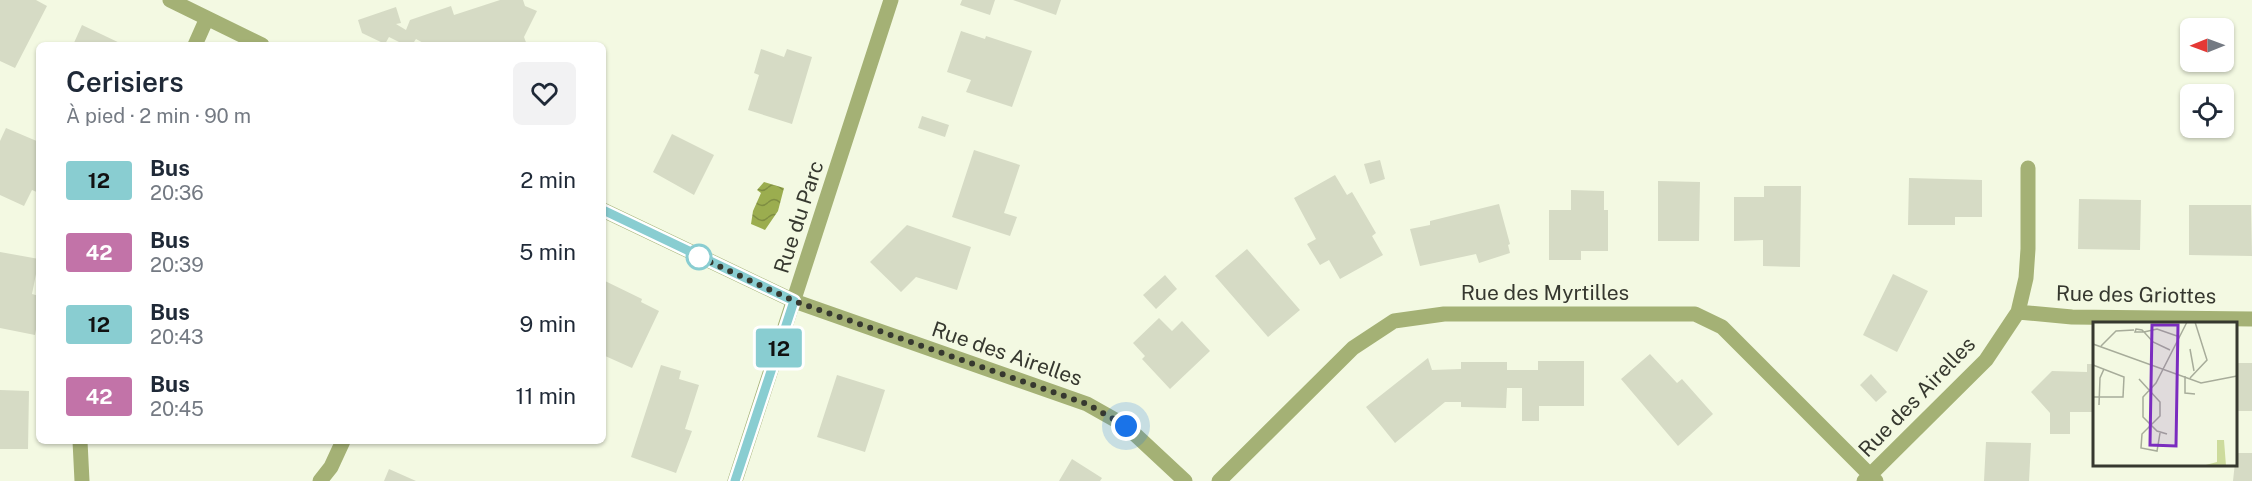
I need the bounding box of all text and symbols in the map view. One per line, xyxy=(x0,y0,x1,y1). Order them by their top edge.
north arrow xyxy=(2180,18,2234,72)
map controls xyxy=(2180,18,2234,138)
button: heart xyxy=(513,62,576,125)
text: Cerisiers xyxy=(66,65,184,98)
button: locate xyxy=(2180,84,2234,138)
text: À pied · 2 min · 90 m xyxy=(66,104,251,128)
text: Bus xyxy=(150,155,190,181)
street label: Rue du Parc xyxy=(769,157,828,276)
text: 2 min xyxy=(520,167,576,193)
text: 12 xyxy=(88,168,110,193)
text: 20:36 xyxy=(150,181,204,205)
text: Bus xyxy=(150,227,190,253)
text: 5 min xyxy=(519,239,576,265)
text: 42 xyxy=(85,240,113,265)
unlabelled marker xyxy=(686,244,712,270)
text: 20:39 xyxy=(150,253,204,277)
street label: Rue des Myrtilles xyxy=(1461,280,1629,305)
street label: Rue des Griottes xyxy=(2056,281,2216,308)
text: Bus xyxy=(150,299,190,325)
text: 9 min xyxy=(520,311,576,337)
text: 12 xyxy=(88,312,110,337)
street label: Rue des Airelles xyxy=(929,316,1086,391)
inset map xyxy=(2093,322,2237,466)
text: 20:43 xyxy=(150,325,204,349)
line badge: 12 xyxy=(752,328,806,368)
street label: Rue des Airelles xyxy=(1853,331,1980,462)
text: 12 xyxy=(768,336,790,361)
text: Bus xyxy=(150,371,190,397)
text: 11 min xyxy=(515,383,576,409)
text: 42 xyxy=(85,384,113,409)
text: 20:45 xyxy=(150,397,204,421)
your location xyxy=(1111,411,1141,441)

